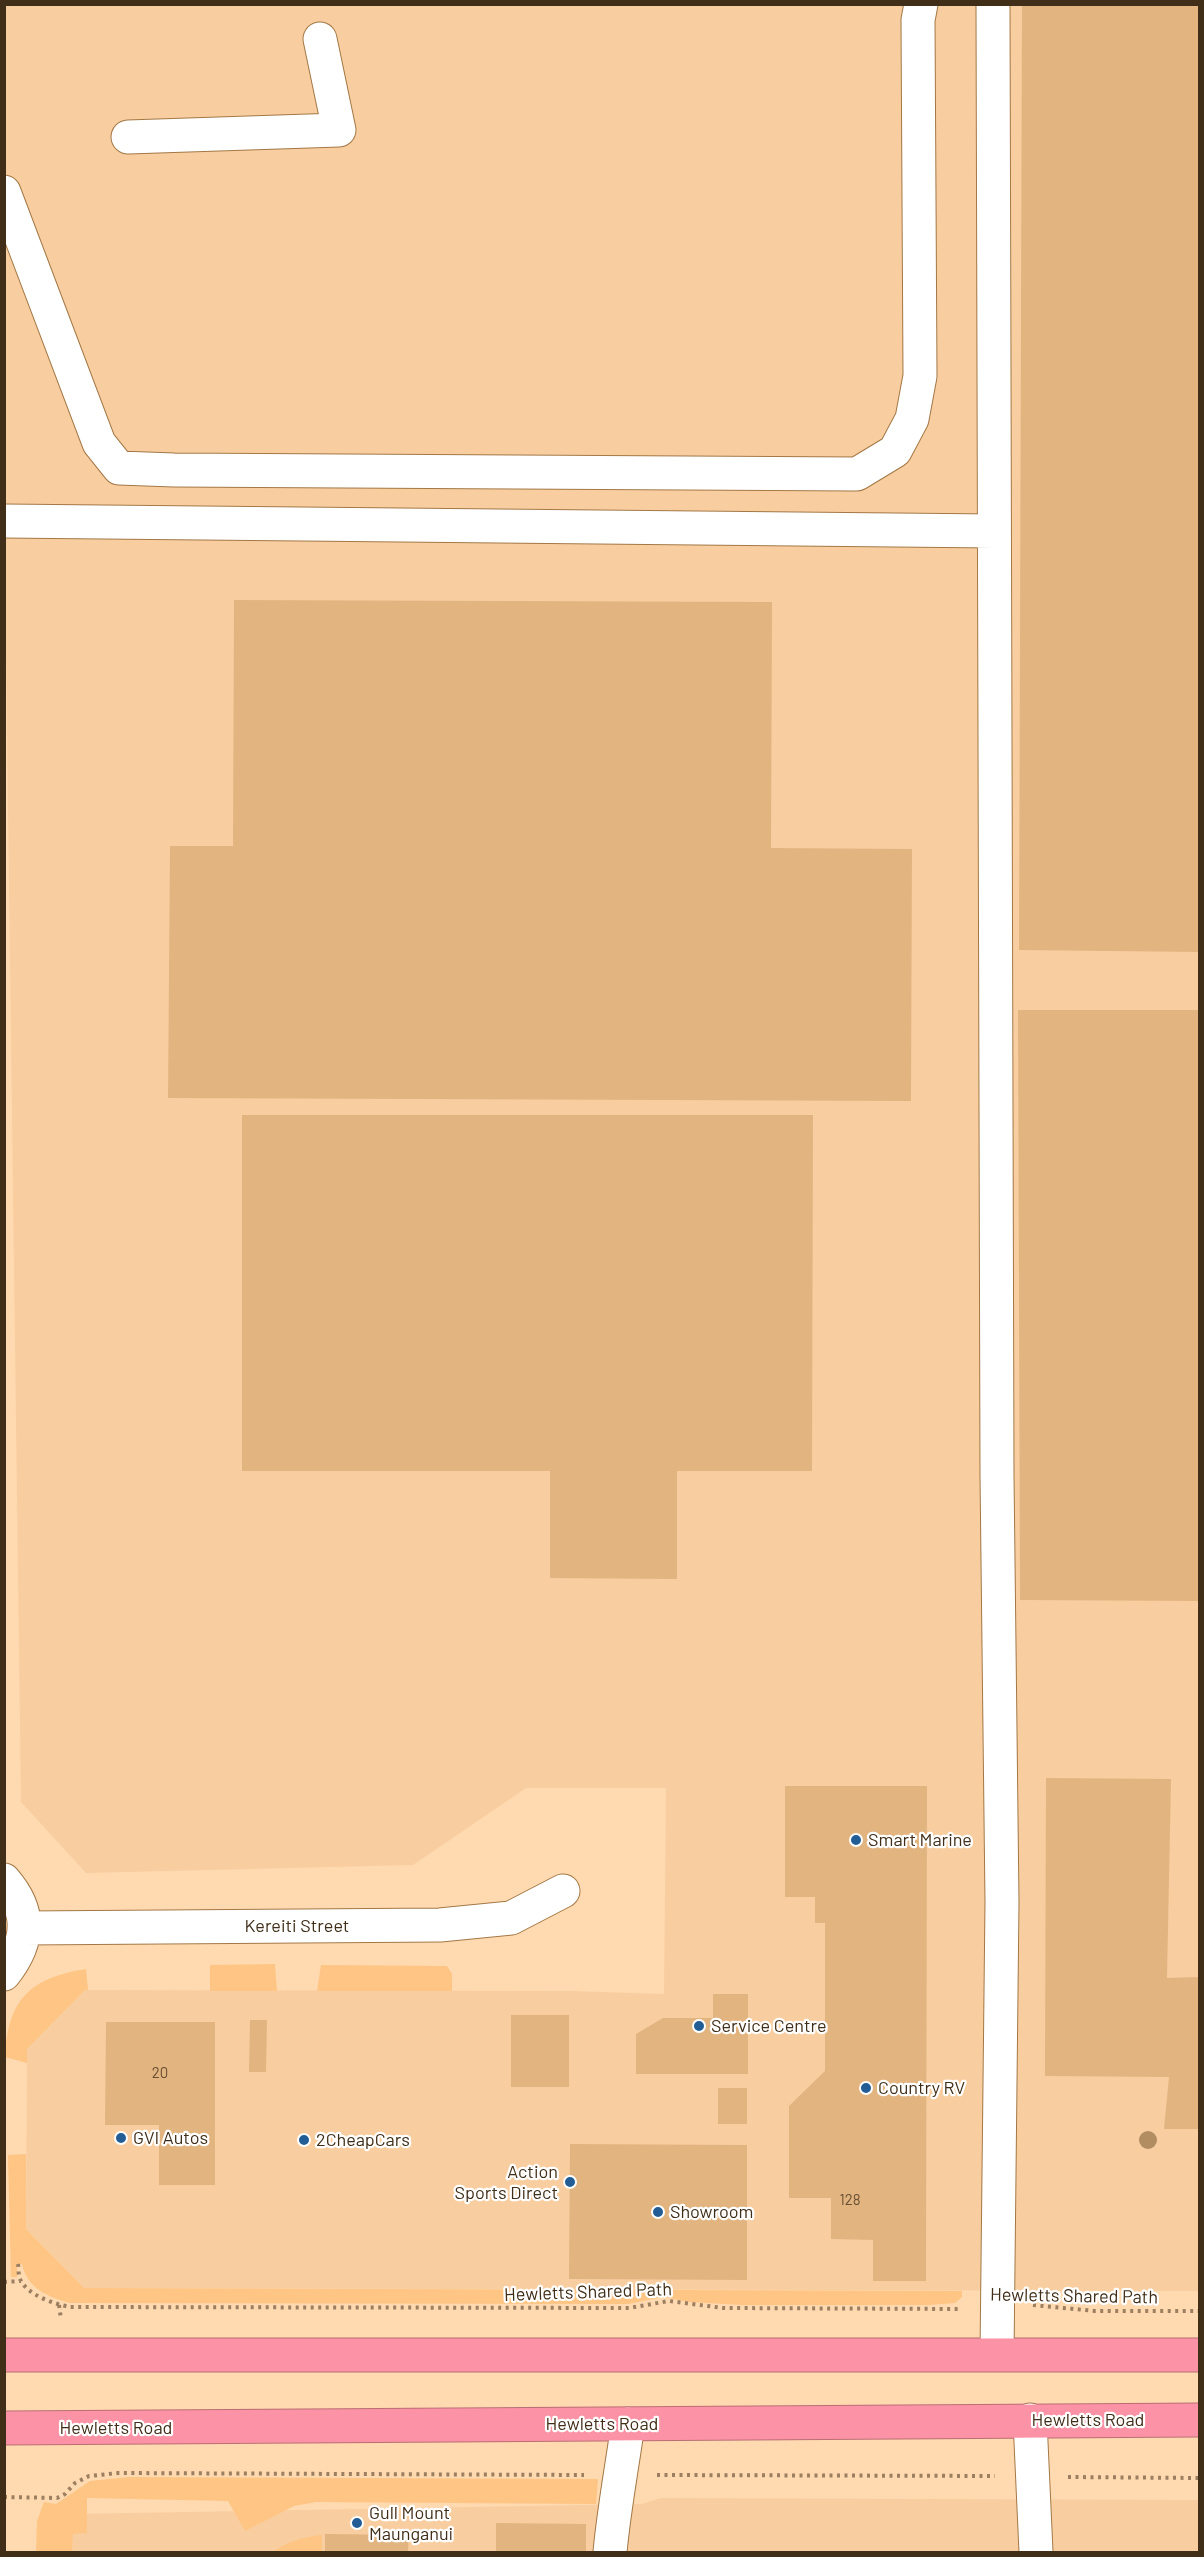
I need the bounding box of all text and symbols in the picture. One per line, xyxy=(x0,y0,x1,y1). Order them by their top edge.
place label: Smart Marine xyxy=(868,1829,972,1851)
marker: Smart Marine xyxy=(849,1833,863,1847)
street label: Kereiti Street xyxy=(245,1915,349,1937)
place label: Service Centre xyxy=(711,2015,827,2037)
marker: Service Centre xyxy=(692,2019,706,2033)
house number: 20 xyxy=(152,2064,168,2082)
place label: Country RV xyxy=(878,2077,965,2099)
marker: Country RV xyxy=(859,2081,873,2095)
place label: GVI Autos xyxy=(133,2127,208,2149)
place label: 2CheapCars xyxy=(316,2129,410,2151)
marker: GVI Autos xyxy=(114,2131,128,2145)
marker: 2CheapCars xyxy=(297,2133,311,2147)
place label: Action Sports Direct xyxy=(455,2161,558,2204)
marker: Action Sports Direct xyxy=(563,2175,577,2189)
house number: 128 xyxy=(839,2191,861,2209)
place label: Showroom xyxy=(670,2201,753,2223)
marker: Showroom xyxy=(651,2205,665,2219)
street label: Hewletts Shared Path xyxy=(504,2278,672,2306)
street label: Hewletts Shared Path xyxy=(990,2284,1158,2308)
street label: Hewletts Road xyxy=(1032,2409,1144,2431)
street label: Hewletts Road xyxy=(546,2413,658,2435)
street label: Hewletts Road xyxy=(60,2417,172,2439)
place label: Gull Mount Maunganui xyxy=(369,2502,453,2544)
marker: Gull Mount Maunganui xyxy=(350,2516,364,2530)

